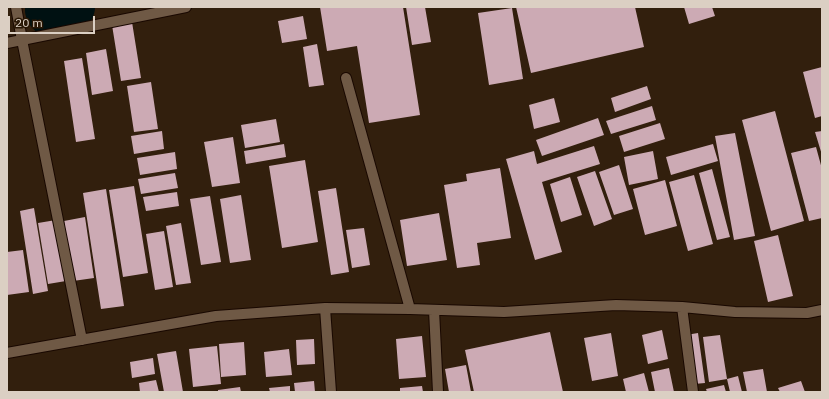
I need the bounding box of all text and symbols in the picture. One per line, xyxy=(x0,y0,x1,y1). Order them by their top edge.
scale bar xyxy=(10,8,97,34)
text: 20 m xyxy=(15,15,43,30)

